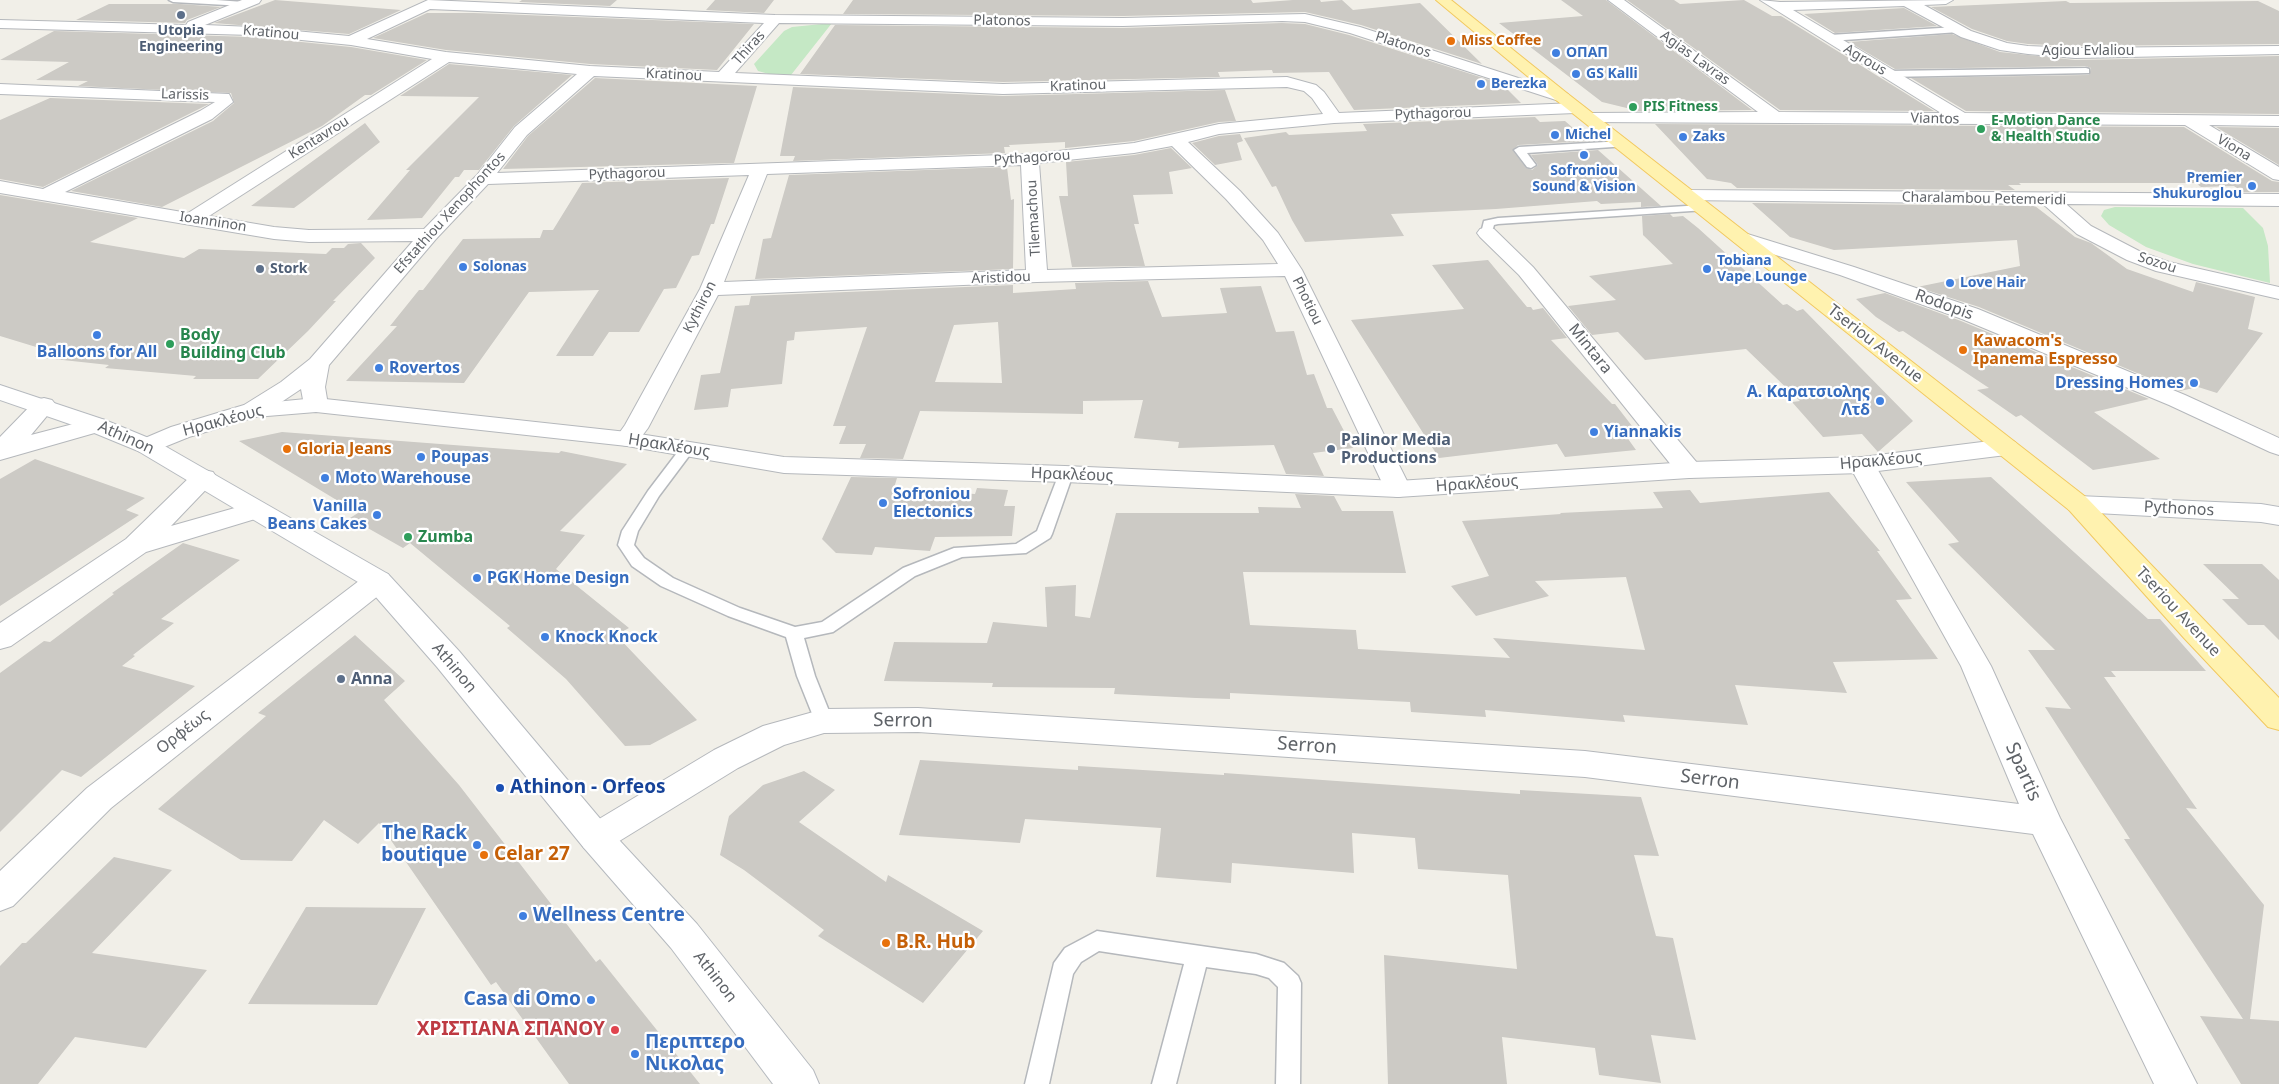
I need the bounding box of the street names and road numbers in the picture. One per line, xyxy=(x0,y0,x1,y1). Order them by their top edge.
street label: Platonos xyxy=(973,12,1031,30)
street label: Kratinou xyxy=(242,22,300,44)
street label: Thiras xyxy=(729,27,769,69)
street label: Agias Lavras xyxy=(1657,27,1733,89)
street label: Platonos xyxy=(1373,28,1433,62)
street label: Agrous xyxy=(1841,41,1889,79)
street label: Agiou Evlaliou xyxy=(2042,43,2134,59)
street label: Kratinou xyxy=(645,65,703,85)
street label: Kratinou xyxy=(1049,77,1107,95)
street label: Larissis xyxy=(161,86,209,104)
street label: Pythagorou xyxy=(1394,104,1472,124)
street label: Viantos xyxy=(1910,110,1960,128)
street label: Kentavrou xyxy=(286,113,352,163)
street label: Viona xyxy=(2214,131,2254,165)
street label: Pythagorou xyxy=(993,147,1071,169)
street label: Efstathiou Xenophontos xyxy=(391,149,509,277)
street label: Pythagorou xyxy=(588,164,666,184)
street label: Tilemachou xyxy=(1024,179,1044,257)
street label: Charalambou Petemeridi xyxy=(1902,189,2066,209)
street label: Ioanninon xyxy=(178,208,248,236)
street label: Sozou xyxy=(2136,249,2178,277)
street label: Aristidou xyxy=(971,269,1031,287)
street label: Photiou xyxy=(1288,274,1326,328)
street label: Kythiron xyxy=(680,278,720,336)
street label: Rodopis xyxy=(1912,286,1976,324)
street label: Tseriou Avenue xyxy=(1824,301,1926,387)
street label: Mintara xyxy=(1564,320,1616,378)
street label: Ηρακλέους xyxy=(181,401,265,441)
street label: Athinon xyxy=(95,417,157,459)
street label: Ηρακλέους xyxy=(627,430,711,462)
street label: Ηρακλέους xyxy=(1839,448,1923,474)
street label: Ηρακλέους xyxy=(1030,464,1114,486)
street label: Ηρακλέους xyxy=(1435,472,1519,496)
street label: Pythonos xyxy=(2143,498,2215,520)
street label: Tseriou Avenue xyxy=(2132,563,2224,661)
street label: Athinon xyxy=(428,639,480,697)
street label: Ορφέως xyxy=(153,705,213,759)
street label: Serron xyxy=(873,709,933,733)
street label: Serron xyxy=(1276,733,1338,759)
street label: Spartis xyxy=(2000,739,2046,805)
street label: Serron xyxy=(1679,765,1741,795)
street label: Athinon xyxy=(689,948,741,1006)

